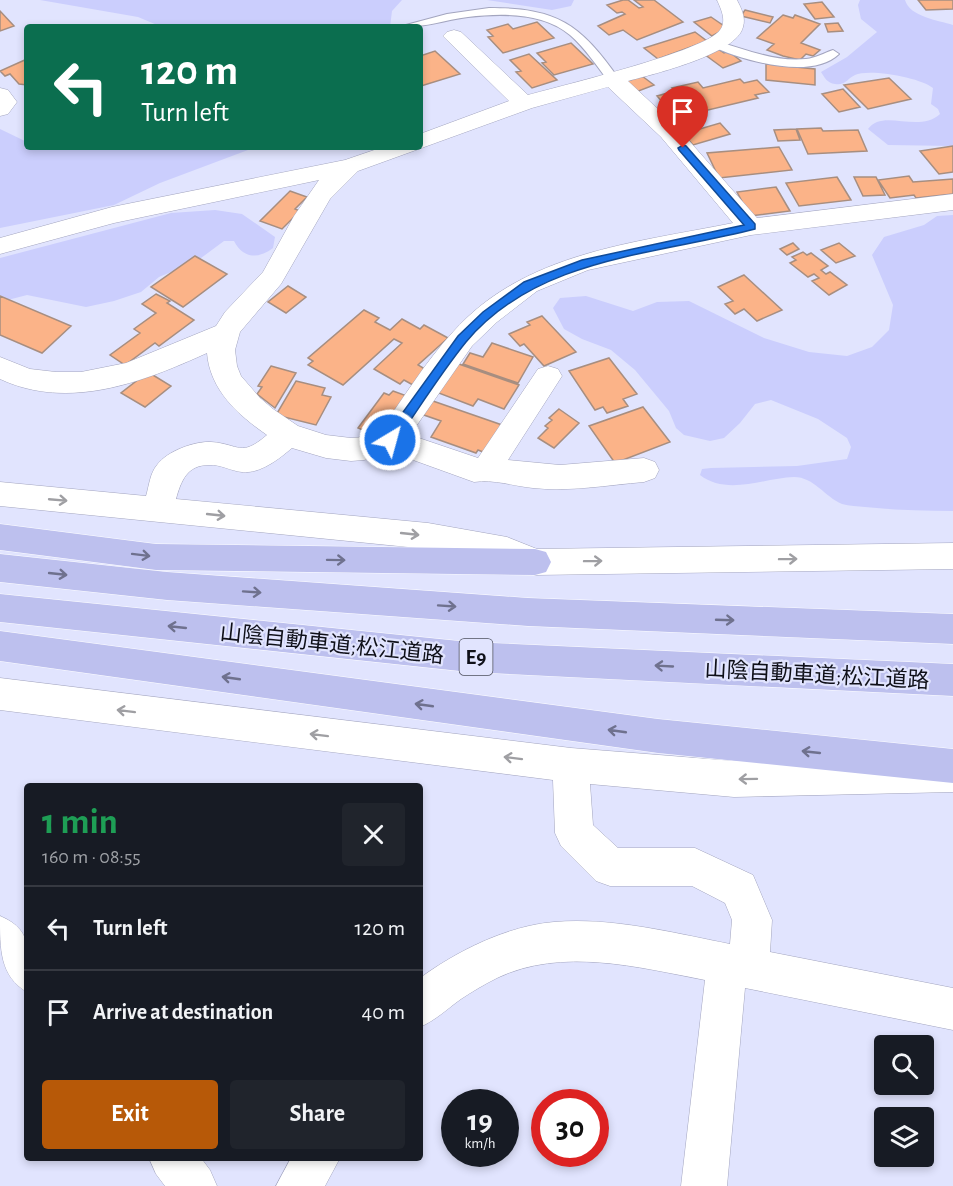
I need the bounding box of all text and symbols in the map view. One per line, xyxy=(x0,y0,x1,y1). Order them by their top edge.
icon: left xyxy=(42,48,120,126)
text: 120 m xyxy=(141,50,238,92)
pin xyxy=(657,86,708,148)
icon: arrive xyxy=(666,95,699,128)
text: Turn left xyxy=(141,99,229,126)
position arrow xyxy=(358,408,422,472)
one-way arrow xyxy=(48,495,68,506)
one-way arrow xyxy=(206,510,226,521)
one-way arrow xyxy=(400,529,420,540)
one-way arrow xyxy=(131,550,151,561)
one-way arrow xyxy=(778,553,798,564)
one-way arrow xyxy=(326,554,346,566)
one-way arrow xyxy=(583,556,603,567)
one-way arrow xyxy=(48,569,68,580)
one-way arrow xyxy=(242,587,262,598)
one-way arrow xyxy=(436,601,456,612)
one-way arrow xyxy=(715,615,735,626)
street label: 山陰自動車道;松江道路 xyxy=(219,620,445,667)
one-way arrow xyxy=(167,621,187,632)
road number: E9 xyxy=(460,639,492,675)
street label: 山陰自動車道;松江道路 xyxy=(704,657,930,692)
one-way arrow xyxy=(654,661,674,672)
one-way arrow xyxy=(222,673,241,684)
one-way arrow xyxy=(415,699,435,710)
one-way arrow xyxy=(116,705,136,716)
one-way arrow xyxy=(608,725,628,736)
one-way arrow xyxy=(310,729,330,740)
one-way arrow xyxy=(802,746,822,757)
one-way arrow xyxy=(504,752,523,763)
one-way arrow xyxy=(738,773,758,784)
button: close xyxy=(342,803,405,866)
text: 1 min xyxy=(42,804,118,840)
text: 160 m · 08:55 xyxy=(42,847,141,867)
icon: left xyxy=(42,912,75,945)
text: Turn left xyxy=(93,917,167,939)
text: 120 m xyxy=(355,917,405,939)
icon: arrive xyxy=(42,996,75,1029)
text: Arrive at destination xyxy=(93,1001,273,1023)
text: 40 m xyxy=(362,1001,405,1023)
map controls xyxy=(874,1035,934,1167)
button: search xyxy=(874,1035,934,1095)
button: Exit xyxy=(42,1080,218,1149)
button: Share xyxy=(230,1080,405,1149)
speed limit sign: 30 xyxy=(531,1089,609,1167)
text: 19 xyxy=(467,1106,493,1136)
button: layers xyxy=(874,1107,934,1167)
text: km/h xyxy=(465,1136,495,1151)

